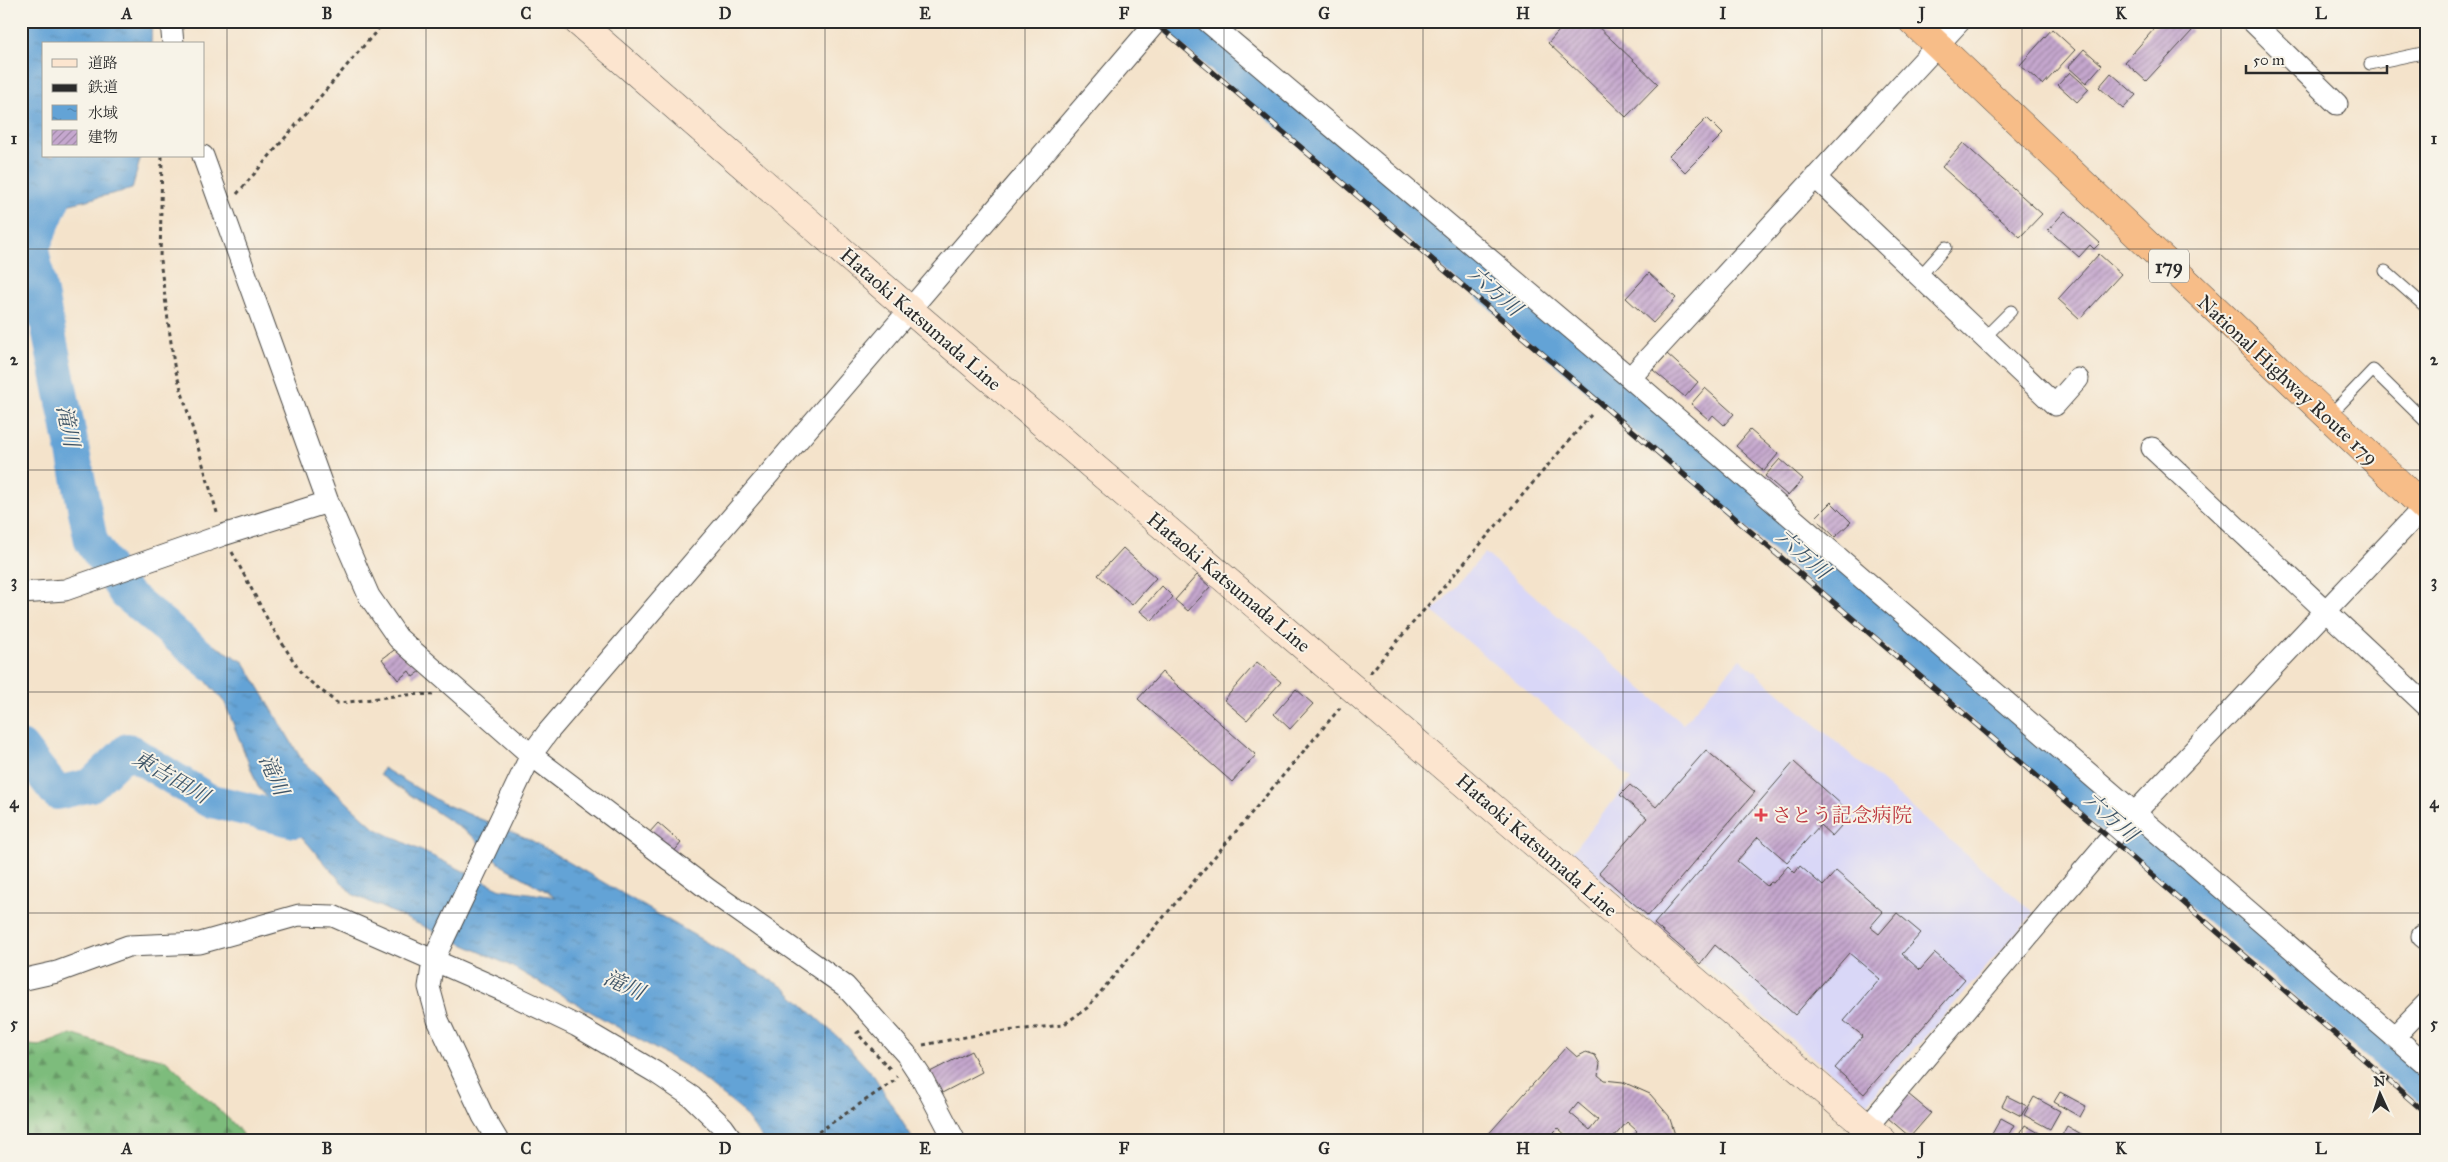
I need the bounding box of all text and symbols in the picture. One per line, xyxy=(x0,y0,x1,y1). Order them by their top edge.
text: A xyxy=(121,4,133,23)
text: B xyxy=(322,4,332,23)
text: C xyxy=(521,4,532,23)
text: D xyxy=(719,4,732,23)
text: E xyxy=(919,4,931,23)
text: F xyxy=(1119,4,1130,23)
text: G xyxy=(1318,4,1330,23)
text: H xyxy=(1516,4,1530,23)
text: I xyxy=(1720,4,1727,23)
text: J xyxy=(1917,4,1926,24)
text: K xyxy=(2115,4,2127,23)
text: L xyxy=(2315,4,2327,23)
legend xyxy=(42,42,205,158)
scale bar xyxy=(2246,42,2387,74)
text: 50 m xyxy=(2253,51,2285,69)
text: 道路 xyxy=(88,54,118,72)
text: 鉄道 xyxy=(88,78,118,96)
text: 水域 xyxy=(88,104,118,122)
text: 建物 xyxy=(88,128,118,146)
text: 1 xyxy=(11,129,18,148)
text: 1 xyxy=(2431,129,2438,148)
street label: Hataoki Katsumada Line xyxy=(836,242,1006,396)
road number: 179 xyxy=(2149,250,2189,282)
water label: 六万川 xyxy=(1463,261,1529,323)
street label: National Highway Route 179 xyxy=(2192,290,2383,471)
text: 2 xyxy=(10,350,19,369)
text: 2 xyxy=(2430,350,2439,369)
water label: 滝川 xyxy=(51,403,85,451)
street label: Hataoki Katsumada Line xyxy=(1143,507,1315,657)
water label: 六万川 xyxy=(1771,524,1837,586)
text: 3 xyxy=(11,572,17,592)
text: 3 xyxy=(2431,572,2437,592)
water label: 東吉田川 xyxy=(128,745,216,810)
water label: 滝川 xyxy=(254,751,295,801)
street label: Hataoki Katsumada Line xyxy=(1452,768,1622,922)
water label: 六万川 xyxy=(2079,787,2145,849)
text: 4 xyxy=(10,793,20,813)
text: 4 xyxy=(2430,793,2440,813)
place label: さとう記念病院 xyxy=(1772,803,1912,827)
marker: さとう記念病院 xyxy=(1754,808,1768,822)
water label: 滝川 xyxy=(600,965,650,1006)
text: 5 xyxy=(10,1014,18,1033)
text: 5 xyxy=(2430,1014,2438,1033)
north arrow xyxy=(2356,1070,2406,1120)
text: N xyxy=(2373,1073,2386,1090)
text: A xyxy=(121,1139,133,1158)
text: B xyxy=(322,1139,332,1158)
text: C xyxy=(521,1139,532,1158)
text: D xyxy=(719,1139,732,1158)
text: E xyxy=(919,1139,931,1158)
text: F xyxy=(1119,1139,1130,1158)
text: G xyxy=(1318,1139,1330,1158)
text: H xyxy=(1516,1139,1530,1158)
text: I xyxy=(1720,1139,1727,1158)
text: J xyxy=(1917,1139,1926,1159)
text: K xyxy=(2115,1139,2127,1158)
text: L xyxy=(2315,1139,2327,1158)

